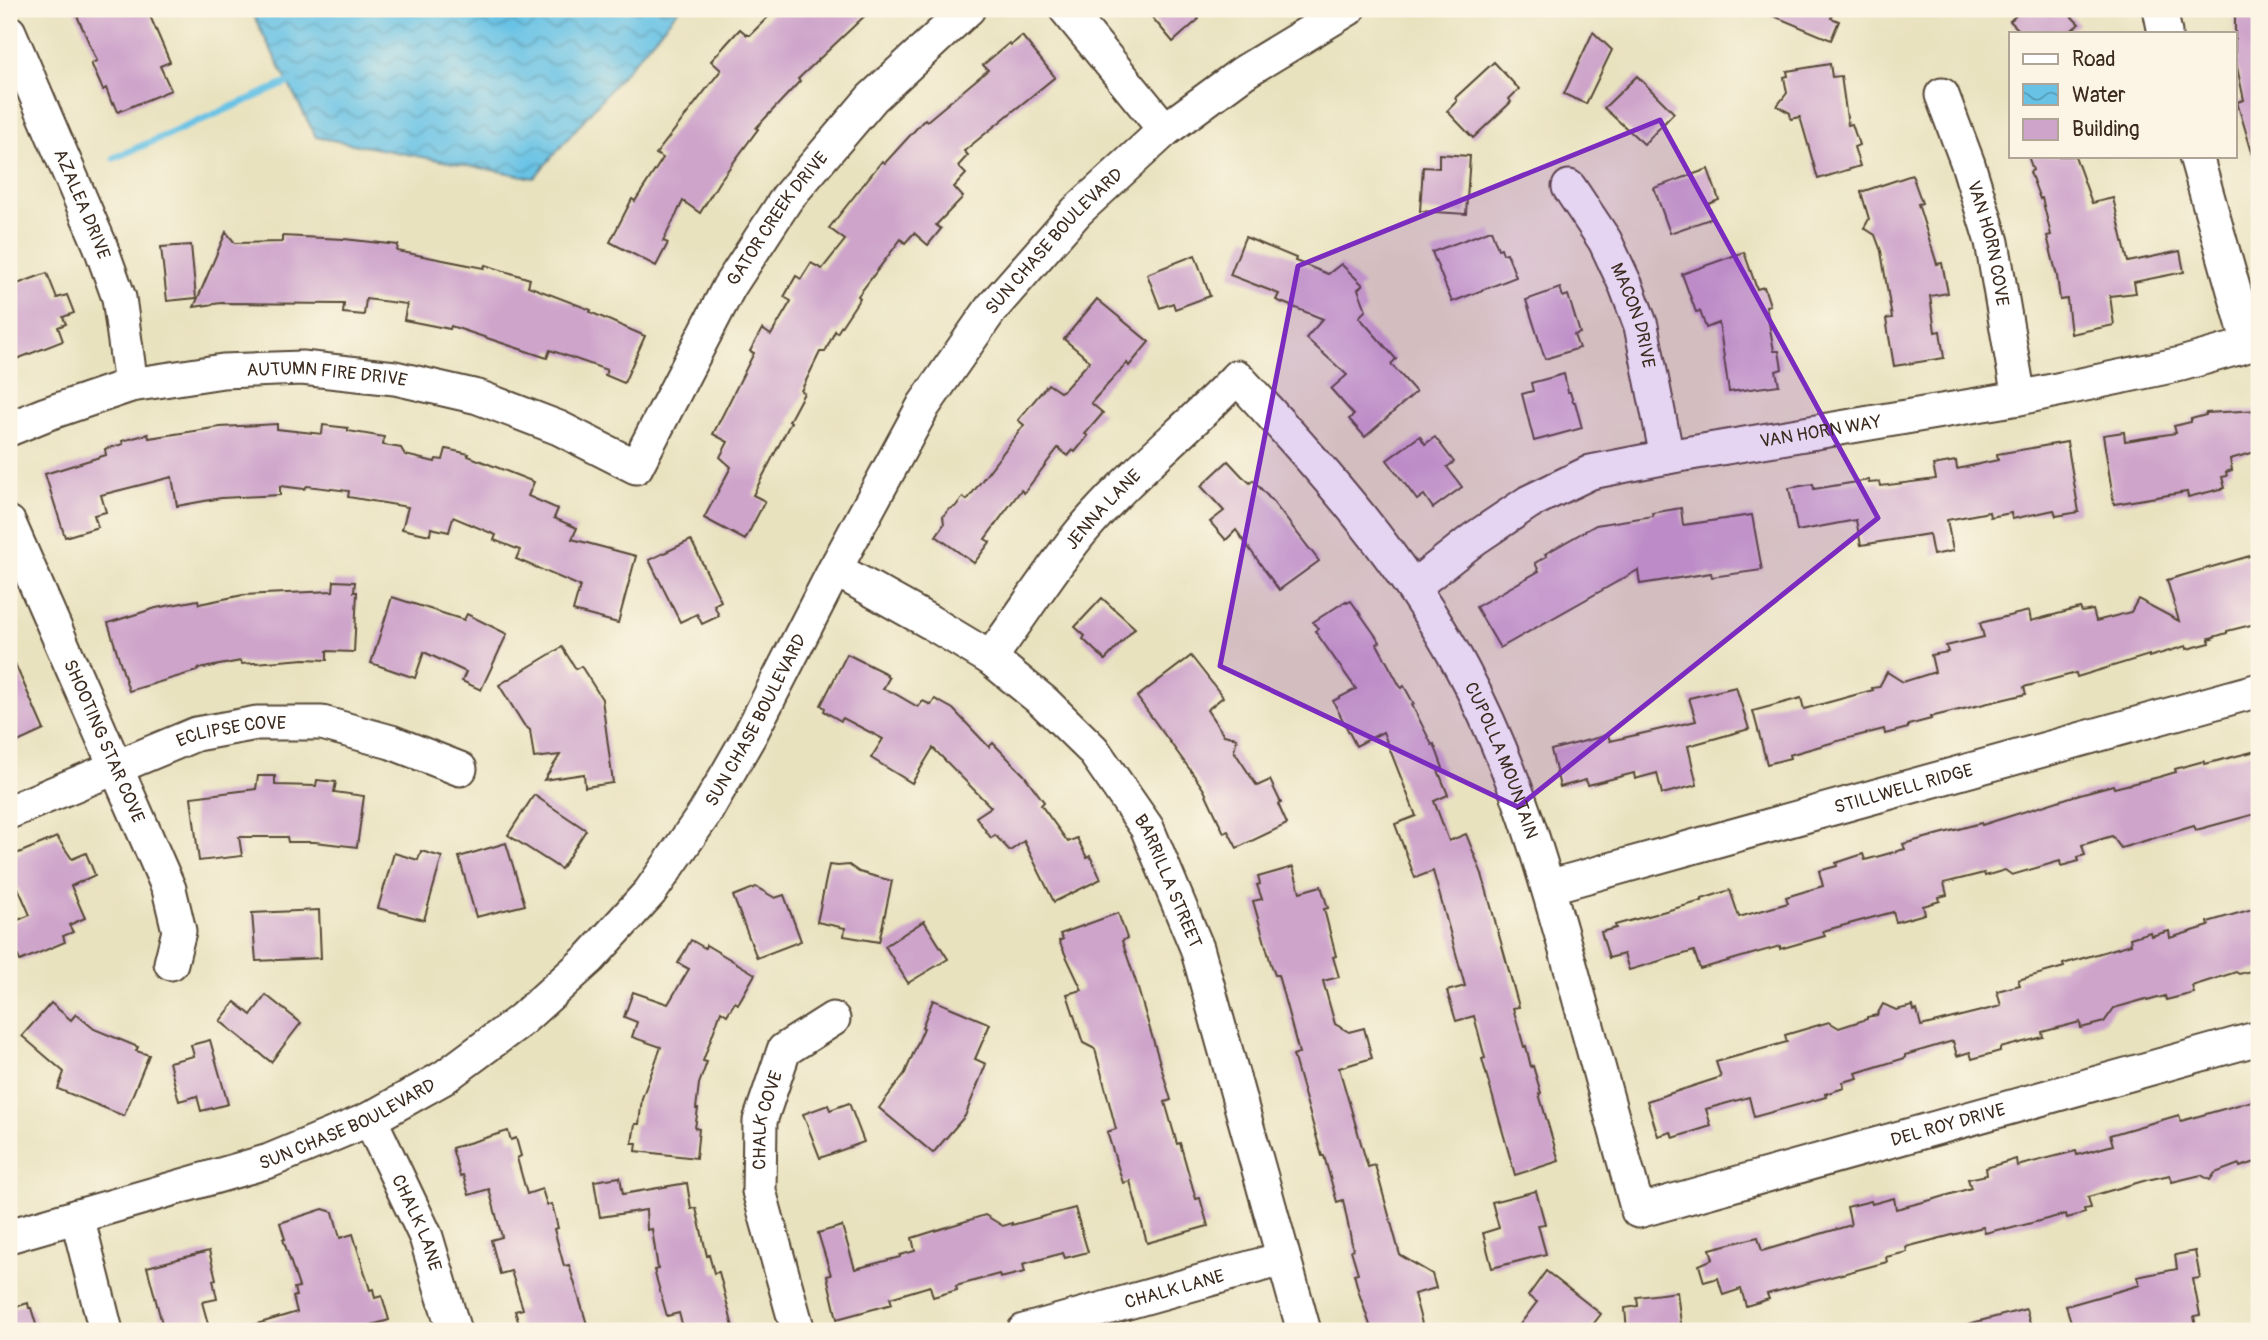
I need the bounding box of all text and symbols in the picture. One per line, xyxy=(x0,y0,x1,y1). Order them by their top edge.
legend xyxy=(2009,32,2236,158)
text: Road xyxy=(2072,46,2116,73)
text: Water xyxy=(2072,82,2126,109)
text: Building xyxy=(2072,116,2139,143)
street label: AZALEA DRIVE xyxy=(48,145,115,262)
street label: GATOR CREEK DRIVE xyxy=(722,147,833,290)
street label: SUN CHASE BOULEVARD xyxy=(980,163,1128,320)
street label: VAN HORN COVE xyxy=(1962,178,2014,308)
street label: MACON DRIVE xyxy=(1605,259,1660,370)
street label: AUTUMN FIRE DRIVE xyxy=(246,357,409,392)
street label: VAN HORN WAY xyxy=(1758,410,1884,453)
street label: JENNA LANE xyxy=(1060,464,1146,554)
street label: SUN CHASE BOULEVARD xyxy=(700,630,812,811)
street label: SHOOTING STAR COVE xyxy=(58,656,150,826)
street label: CUPOLLA MOUNTAIN xyxy=(1459,678,1543,842)
street label: ECLIPSE COVE xyxy=(173,712,286,753)
street label: STILLWELL RIDGE xyxy=(1832,759,1976,819)
street label: BARRILLA STREET xyxy=(1129,810,1207,952)
street label: CHALK COVE xyxy=(748,1068,788,1170)
street label: SUN CHASE BOULEVARD xyxy=(257,1074,440,1175)
street label: DEL ROY DRIVE xyxy=(1888,1098,2008,1152)
street label: CHALK LANE xyxy=(386,1171,446,1274)
street label: CHALK LANE xyxy=(1122,1265,1227,1314)

